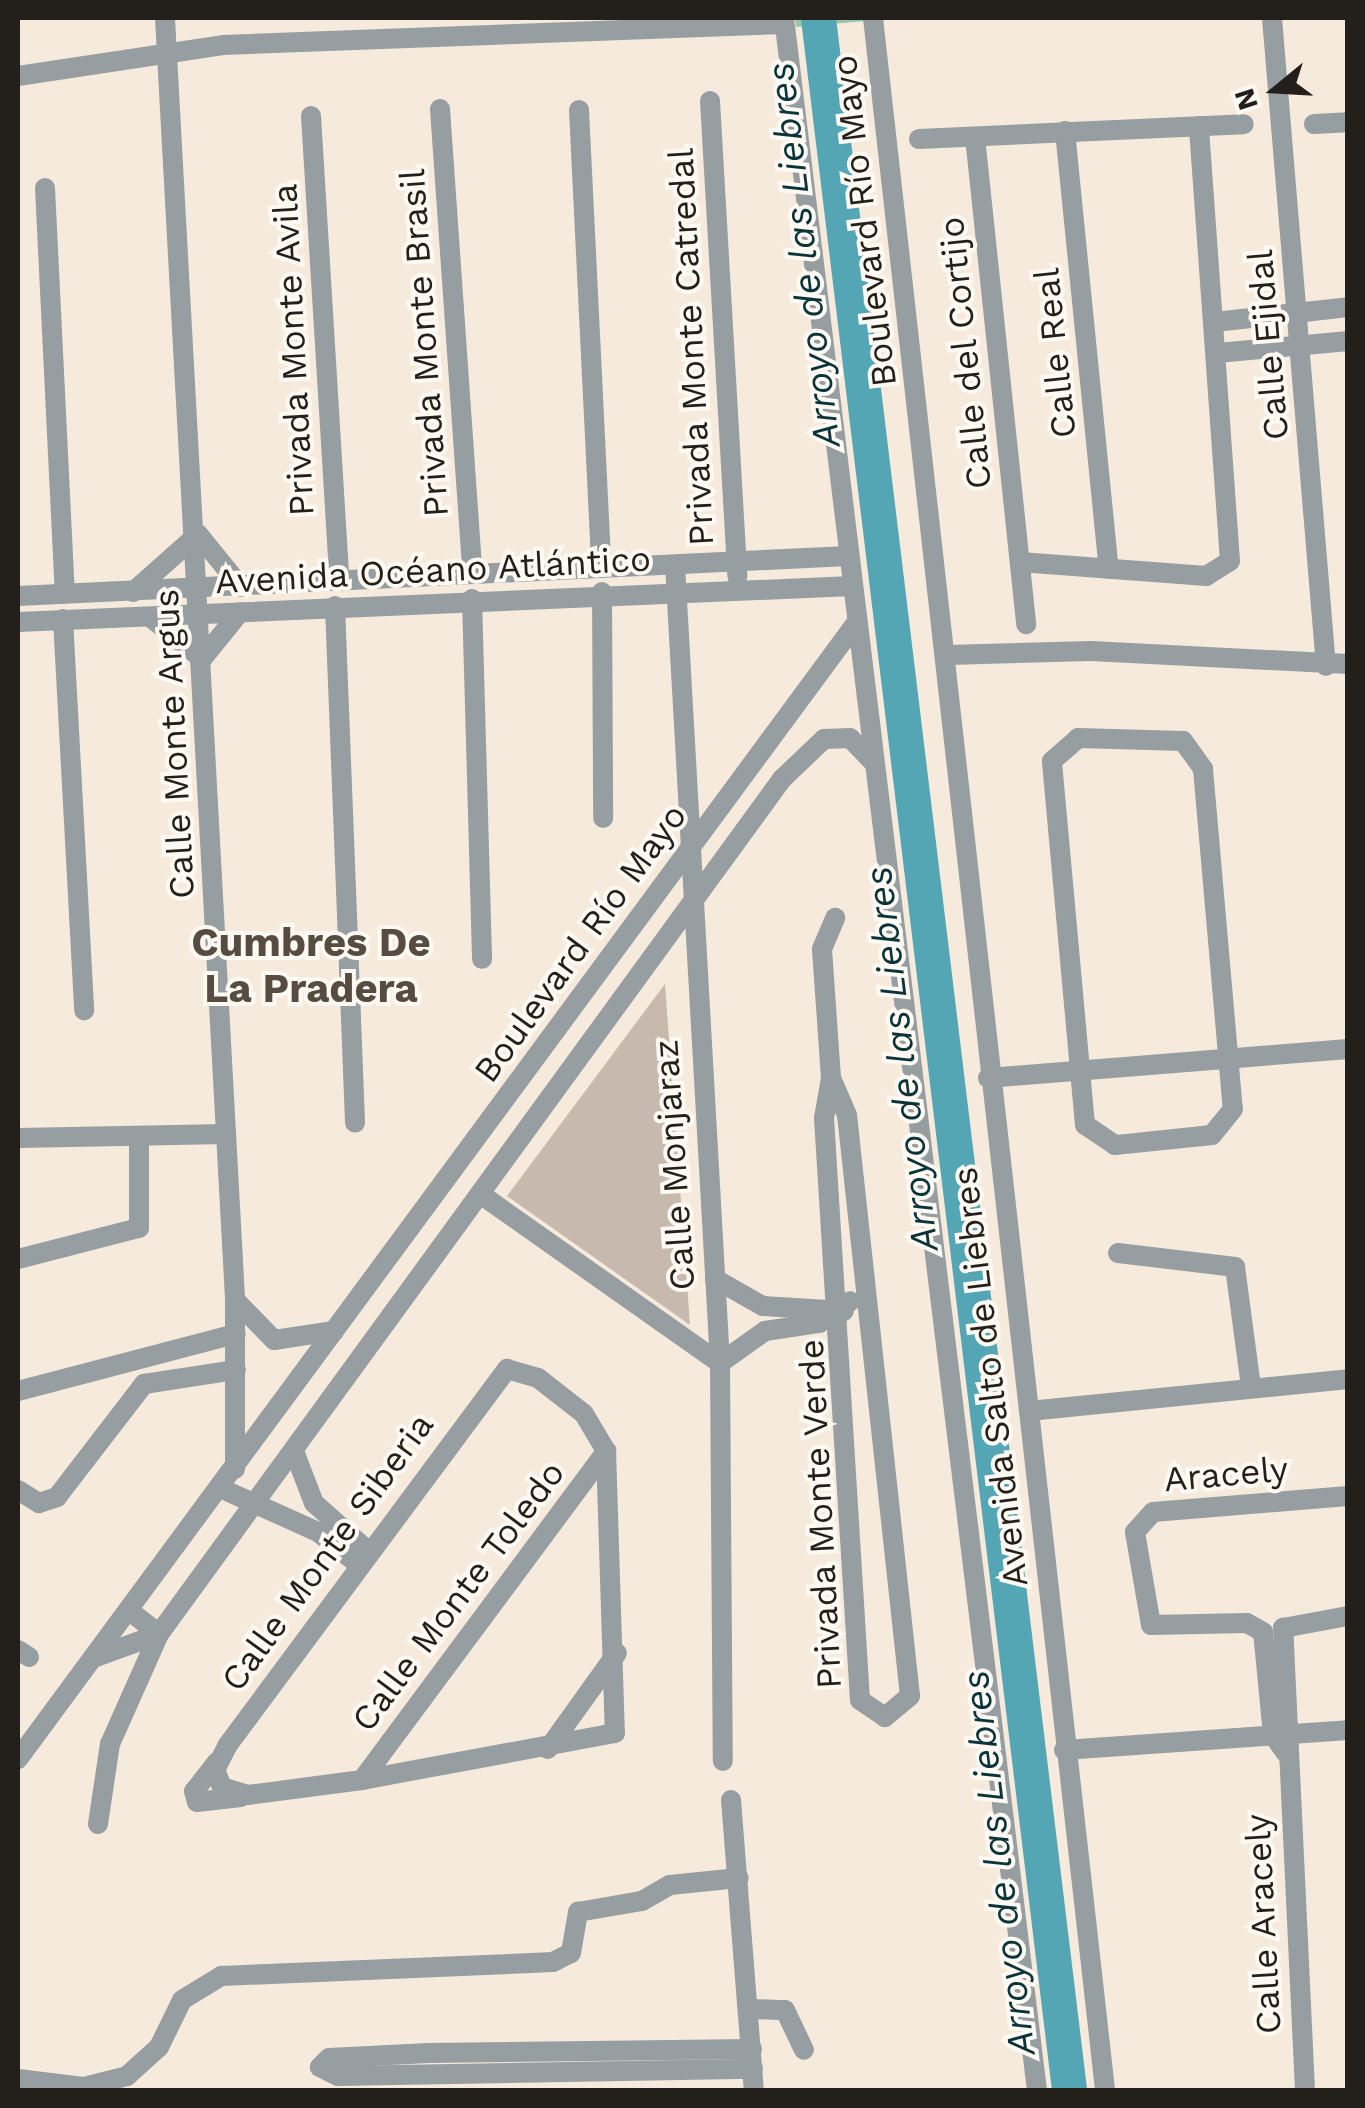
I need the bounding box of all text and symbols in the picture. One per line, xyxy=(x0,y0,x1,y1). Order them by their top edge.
north arrow xyxy=(1225,40,1325,140)
street label: Boulevard Río Mayo xyxy=(823,53,905,389)
water label: Arroyo de las Liebres xyxy=(758,60,850,450)
text: N xyxy=(1227,84,1265,114)
street label: Privada Monte Catredal xyxy=(660,147,722,547)
street label: Privada Monte Brasil xyxy=(391,167,457,519)
street label: Privada Monte Avila xyxy=(263,182,323,518)
street label: Calle del Cortijo xyxy=(930,214,1000,492)
street label: Calle Ejidal xyxy=(1239,248,1297,442)
street label: Calle Real xyxy=(1025,266,1085,440)
street label: Avenida Océano Atlántico xyxy=(213,538,653,602)
street label: Calle Monte Argus xyxy=(145,587,203,901)
street label: Boulevard Río Mayo xyxy=(465,796,695,1090)
water label: Arroyo de las Liebres xyxy=(856,864,948,1254)
district label: Cumbres De La Pradera xyxy=(191,919,431,1013)
street label: Calle Monjaraz xyxy=(644,1038,704,1292)
street label: Avenida Salto de Liebres xyxy=(943,1164,1037,1590)
street label: Privada Monte Verde xyxy=(790,1337,850,1691)
street label: Calle Monte Siberia xyxy=(212,1405,442,1699)
street label: Aracely xyxy=(1162,1448,1290,1500)
street label: Calle Monte Toledo xyxy=(342,1452,574,1740)
water label: Arroyo de las Liebres xyxy=(953,1668,1045,2058)
street label: Calle Aracely xyxy=(1236,1812,1290,2036)

